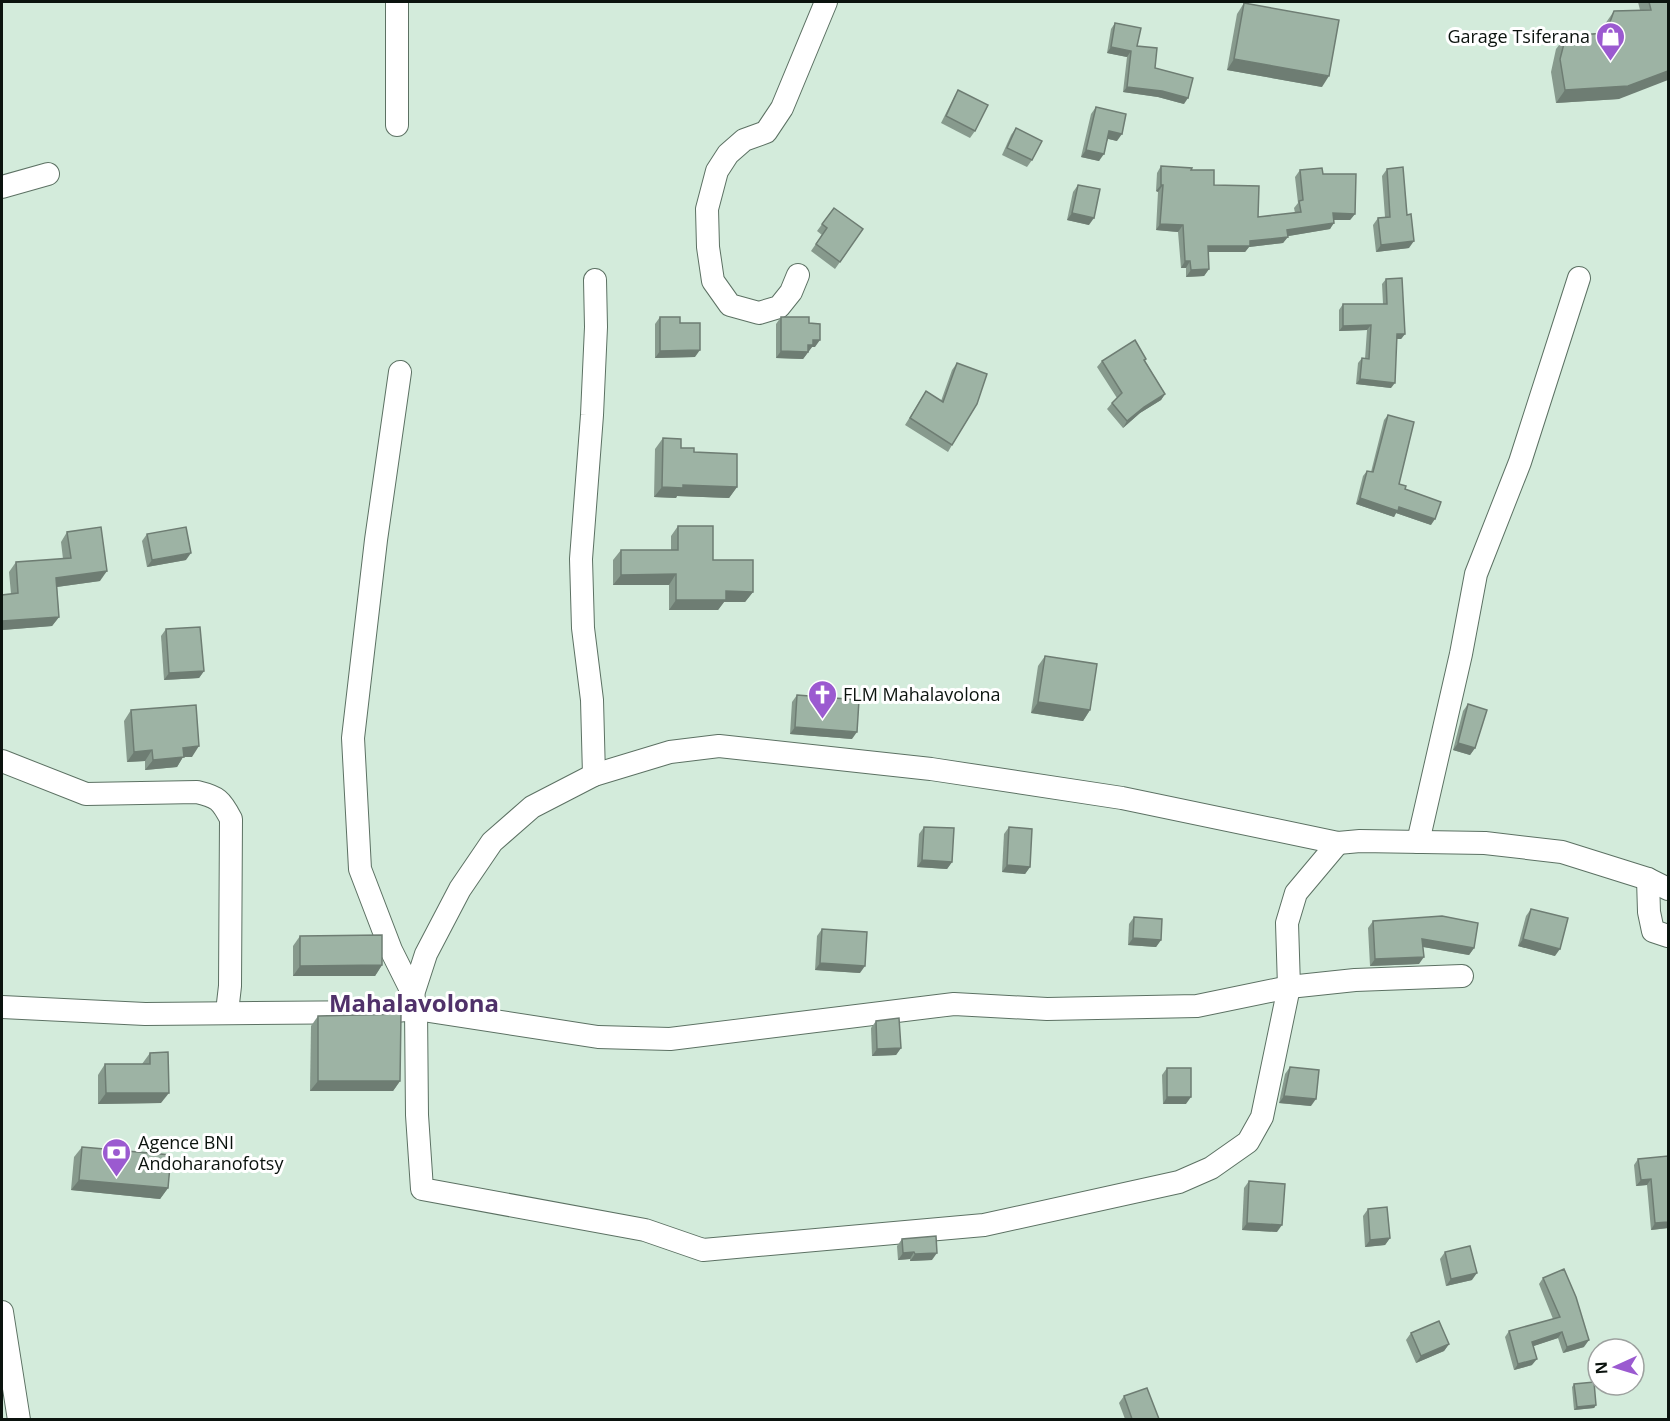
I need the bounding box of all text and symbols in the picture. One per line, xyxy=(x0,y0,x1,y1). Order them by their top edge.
shop icon: Garage Tsiferana xyxy=(1595,20,1627,62)
place label: Garage Tsiferana xyxy=(1447,24,1590,48)
church icon: FLM Mahalavolona xyxy=(806,678,838,720)
place label: FLM Mahalavolona xyxy=(843,682,1001,706)
district label: Mahalavolona xyxy=(329,986,499,1019)
place label: Agence BNI Andoharanofotsy xyxy=(138,1130,284,1175)
bank icon: Agence BNI Andoharanofotsy xyxy=(101,1136,133,1178)
north arrow xyxy=(1586,1337,1646,1397)
text: N xyxy=(1590,1361,1612,1375)

